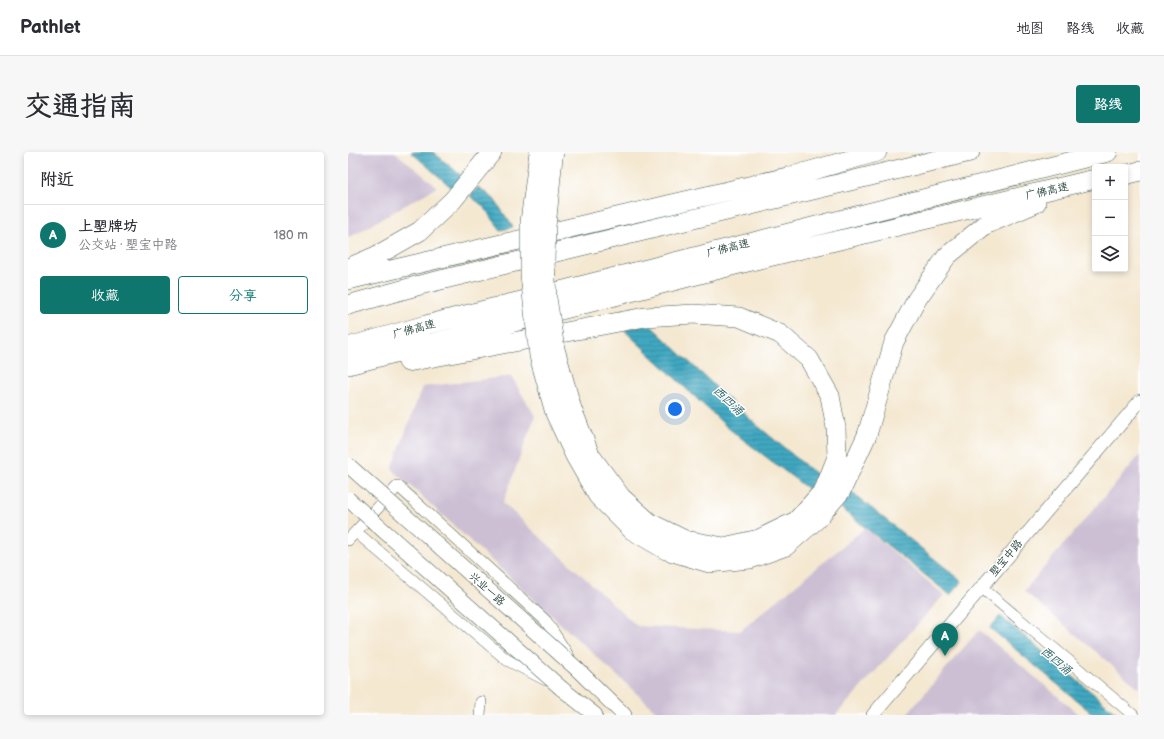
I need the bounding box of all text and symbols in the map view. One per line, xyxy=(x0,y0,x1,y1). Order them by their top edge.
text: Pathlet xyxy=(20,16,81,39)
text: 地图 xyxy=(1016,20,1044,37)
text: 路线 xyxy=(1066,20,1094,37)
text: 收藏 xyxy=(1116,20,1144,37)
button: 路线 xyxy=(1076,85,1140,123)
text: 交通指南 xyxy=(24,90,136,123)
map controls xyxy=(1092,164,1128,272)
button: + xyxy=(1092,164,1128,200)
text: 附近 xyxy=(40,170,74,190)
street label: 广佛高速 xyxy=(1024,180,1070,202)
button: − xyxy=(1092,200,1128,236)
text: 上塱牌坊 xyxy=(78,217,138,236)
text: A xyxy=(49,227,57,243)
text: 180 m xyxy=(273,227,308,243)
street label: 广佛高速 xyxy=(705,236,751,260)
button: layers xyxy=(1092,236,1128,272)
text: 公交站 · 塱宝中路 xyxy=(78,237,177,253)
button: 收藏 xyxy=(40,276,170,314)
button: 分享 xyxy=(178,276,308,314)
street label: 广佛高速 xyxy=(391,317,437,341)
water label: 西四涌 xyxy=(710,383,747,419)
your location xyxy=(665,399,685,419)
street label: 塱宝中路 xyxy=(987,537,1025,579)
street label: 兴业一路 xyxy=(466,569,508,609)
pin: A xyxy=(932,623,958,656)
water label: 西四涌 xyxy=(1037,644,1075,679)

